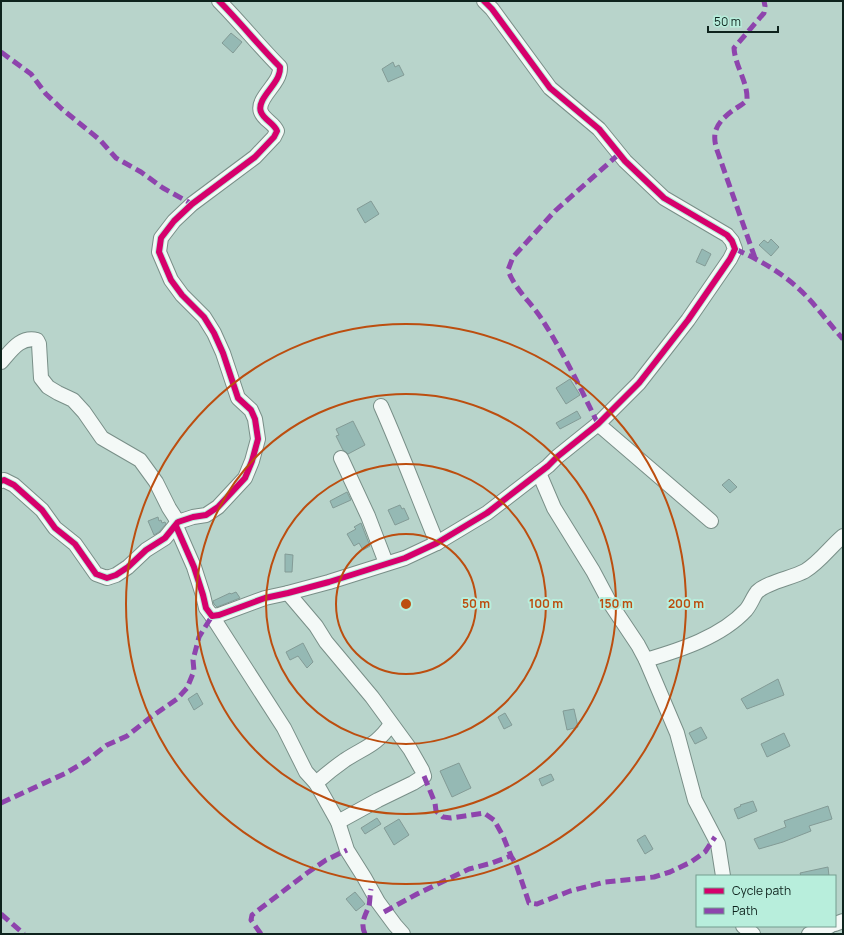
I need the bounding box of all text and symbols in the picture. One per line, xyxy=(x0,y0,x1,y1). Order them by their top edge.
scale bar xyxy=(708,8,778,34)
text: 50 m xyxy=(714,13,741,30)
text: 50 m xyxy=(462,595,490,612)
text: 100 m xyxy=(529,595,563,612)
text: 150 m xyxy=(599,595,633,612)
text: 200 m xyxy=(668,595,704,612)
centre of rings xyxy=(399,597,413,611)
legend xyxy=(696,875,836,927)
text: Cycle path xyxy=(732,882,791,899)
text: Path xyxy=(732,902,758,919)

